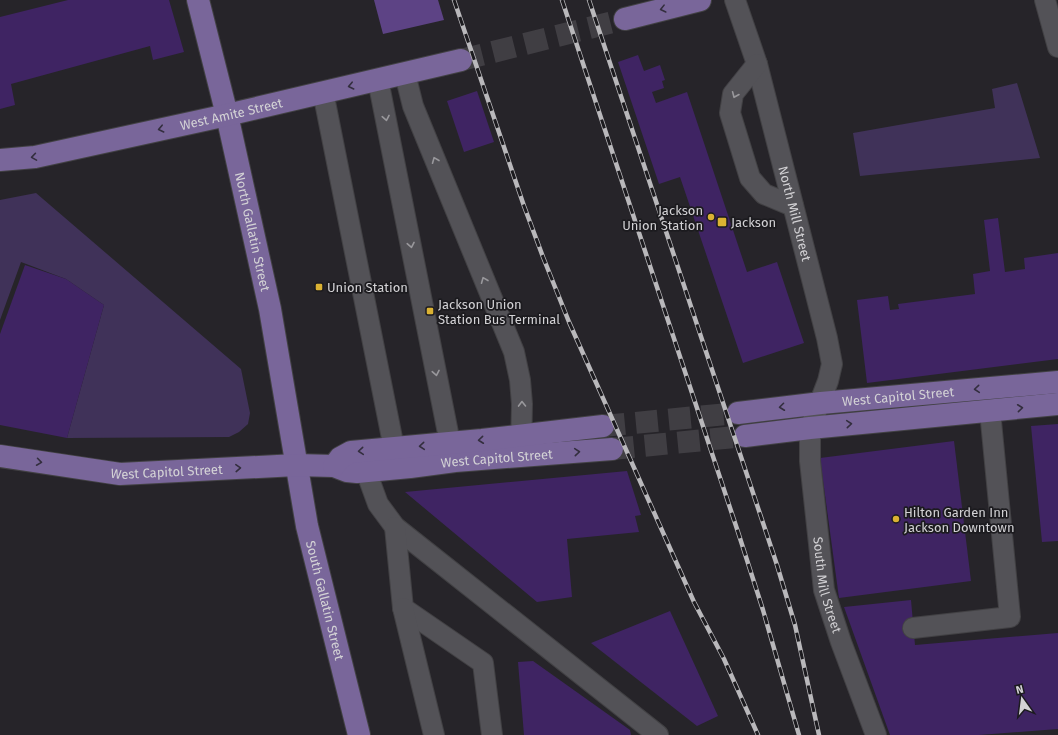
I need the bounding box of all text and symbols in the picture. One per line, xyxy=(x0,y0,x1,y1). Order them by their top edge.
one-way arrow xyxy=(660,5,666,13)
one-way arrow xyxy=(348,81,354,89)
one-way arrow xyxy=(731,92,739,99)
street label: West Amite Street xyxy=(179,95,284,133)
one-way arrow xyxy=(381,115,389,121)
one-way arrow xyxy=(158,124,164,132)
one-way arrow xyxy=(31,152,37,160)
one-way arrow xyxy=(432,156,440,163)
street label: North Mill Street xyxy=(776,164,815,263)
street label: North Gallatin Street xyxy=(232,170,273,293)
place label: Jackson Union Station xyxy=(622,203,703,233)
marker: Jackson Union Station xyxy=(706,212,716,222)
place label: Jackson xyxy=(731,215,776,230)
marker: Jackson xyxy=(716,216,728,228)
one-way arrow xyxy=(406,242,414,249)
one-way arrow xyxy=(481,277,489,284)
place label: Union Station xyxy=(327,280,408,295)
marker: Union Station xyxy=(314,282,324,292)
place label: Jackson Union Station Bus Terminal xyxy=(438,297,560,327)
marker: Jackson Union Station Bus Terminal xyxy=(425,306,435,316)
one-way arrow xyxy=(431,370,440,376)
street label: West Capitol Street xyxy=(842,384,955,409)
one-way arrow xyxy=(974,385,980,394)
one-way arrow xyxy=(517,401,526,407)
one-way arrow xyxy=(779,402,785,411)
one-way arrow xyxy=(1017,404,1023,413)
one-way arrow xyxy=(846,420,852,429)
one-way arrow xyxy=(478,435,484,444)
one-way arrow xyxy=(419,441,425,450)
one-way arrow xyxy=(358,446,365,455)
street label: West Capitol Street xyxy=(440,446,554,470)
one-way arrow xyxy=(574,448,580,457)
one-way arrow xyxy=(36,457,42,466)
street label: West Capitol Street xyxy=(110,461,223,482)
one-way arrow xyxy=(235,464,241,472)
place label: Hilton Garden Inn Jackson Downtown xyxy=(904,505,1015,535)
marker: Hilton Garden Inn Jackson Downtown xyxy=(891,514,901,524)
street label: South Mill Street xyxy=(811,536,845,635)
street label: South Gallatin Street xyxy=(303,539,348,662)
north arrow xyxy=(1002,679,1042,719)
text: N xyxy=(1015,683,1025,697)

